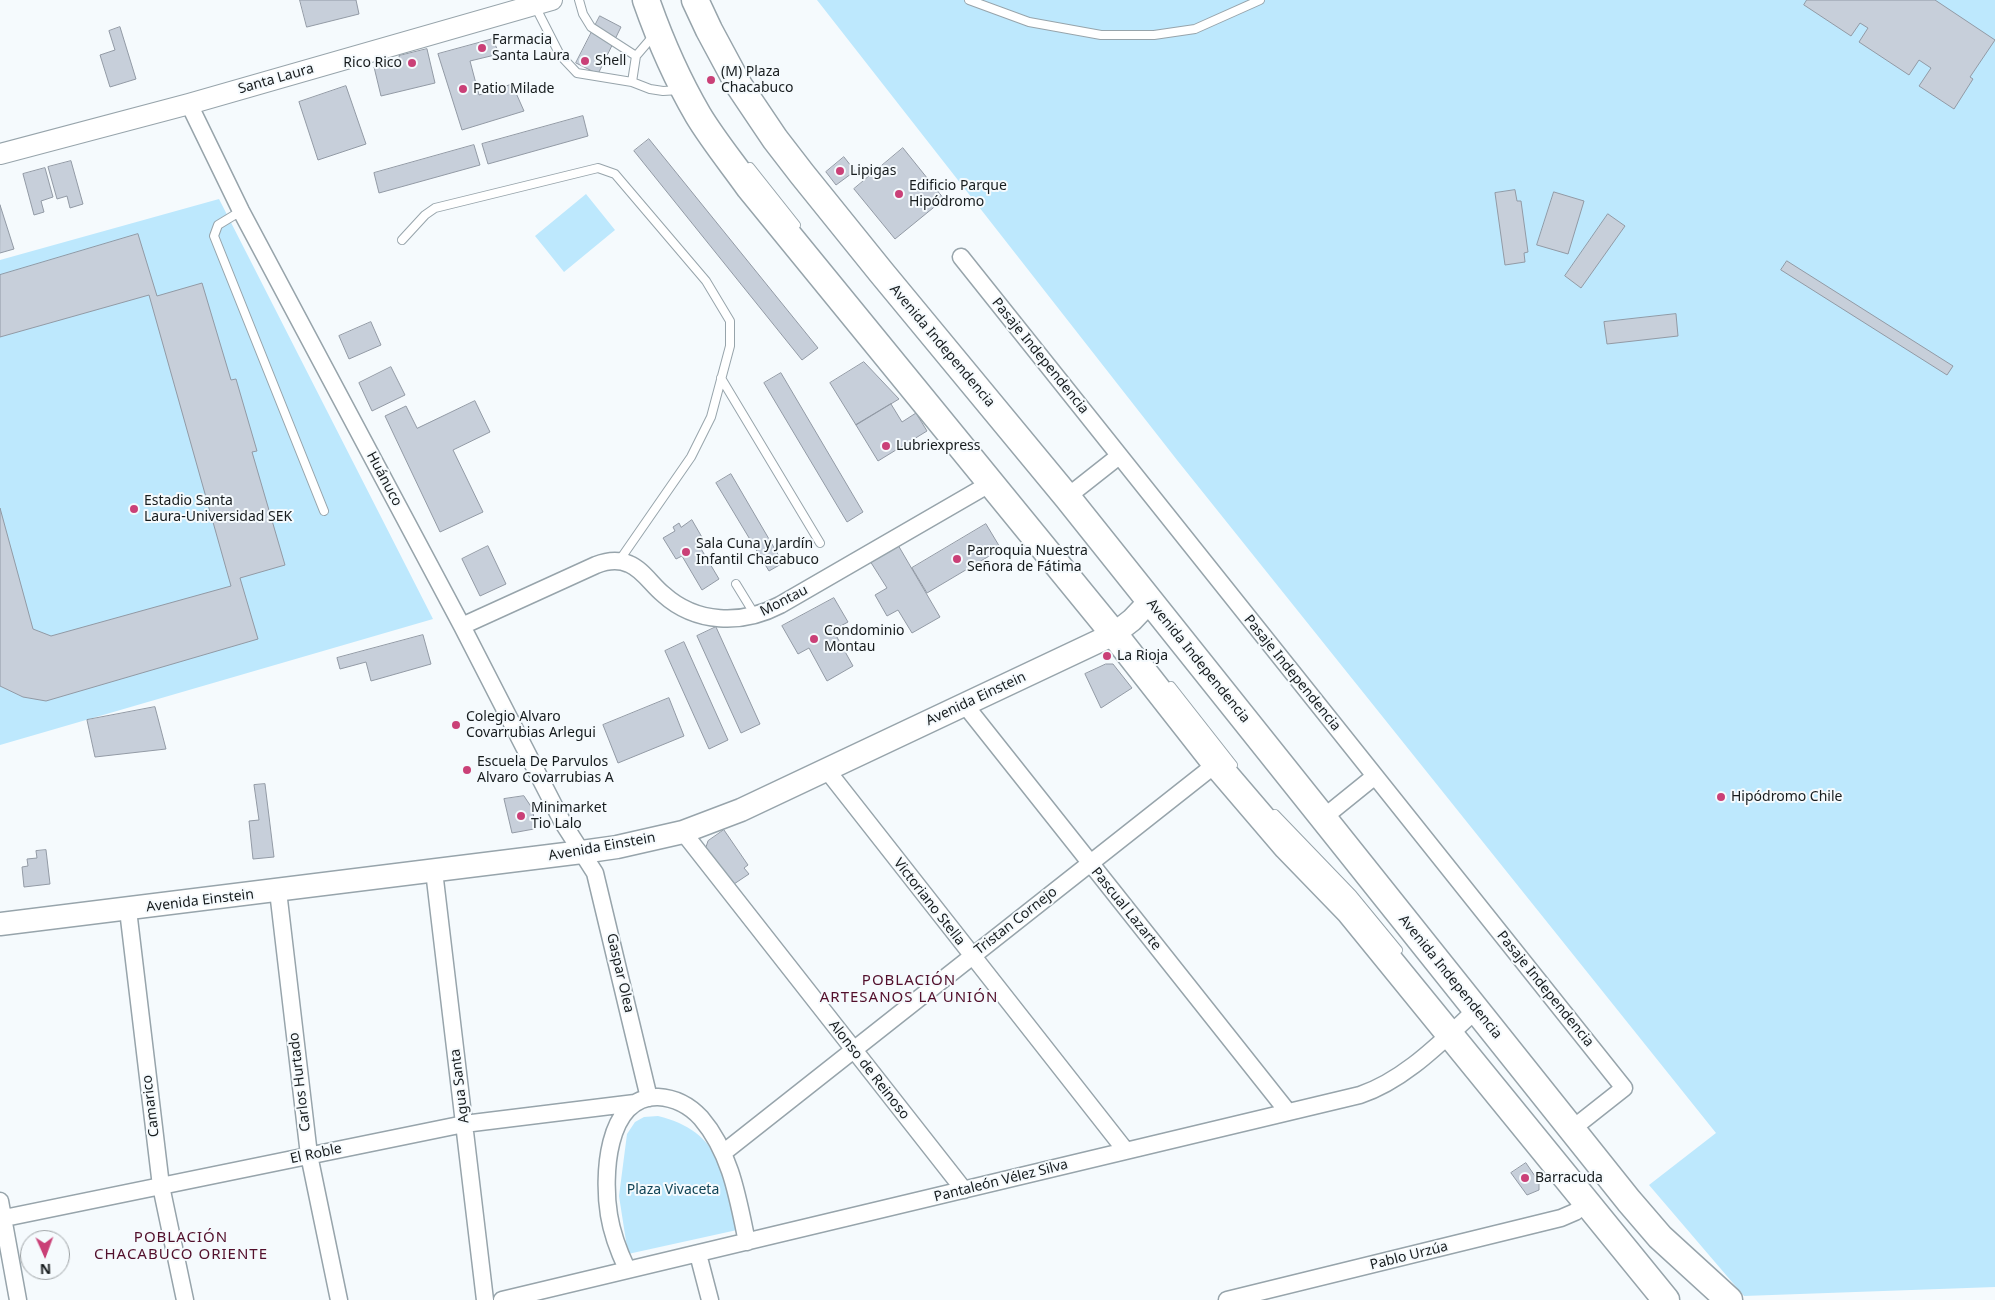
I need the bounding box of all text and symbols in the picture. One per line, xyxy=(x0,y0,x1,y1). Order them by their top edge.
place label: Farmacia Santa Laura xyxy=(492,32,570,64)
marker: Farmacia Santa Laura xyxy=(476,42,488,54)
place label: Shell xyxy=(595,53,626,69)
place label: Rico Rico xyxy=(343,55,402,71)
marker: Shell xyxy=(579,55,591,67)
marker: Rico Rico xyxy=(406,57,418,69)
street label: Santa Laura xyxy=(236,60,316,98)
place label: (M) Plaza Chacabuco xyxy=(721,64,793,96)
marker: (M) Plaza Chacabuco xyxy=(705,74,717,86)
place label: Patio Milade xyxy=(473,81,554,97)
marker: Patio Milade xyxy=(457,83,469,95)
place label: Lipigas xyxy=(850,163,896,179)
marker: Lipigas xyxy=(834,165,846,177)
place label: Edificio Parque Hipódromo xyxy=(909,178,1007,210)
marker: Edificio Parque Hipódromo xyxy=(893,188,905,200)
street label: Avenida Independencia xyxy=(886,281,998,411)
street label: Pasaje Independencia xyxy=(988,295,1092,417)
place label: Lubriexpress xyxy=(896,438,980,454)
marker: Lubriexpress xyxy=(880,440,892,452)
street label: Huánuco xyxy=(363,449,405,509)
place label: Estadio Santa Laura-Universidad SEK xyxy=(144,493,292,526)
marker: Estadio Santa Laura-Universidad SEK xyxy=(128,503,140,515)
place label: Sala Cuna y Jardín Infantil Chacabuco xyxy=(696,536,819,568)
place label: Parroquia Nuestra Señora de Fátima xyxy=(967,543,1088,576)
marker: Sala Cuna y Jardín Infantil Chacabuco xyxy=(680,546,692,558)
marker: Parroquia Nuestra Señora de Fátima xyxy=(951,553,963,565)
street label: Montau xyxy=(757,582,811,620)
street label: Avenida Independencia xyxy=(1143,596,1253,726)
street label: Pasaje Independencia xyxy=(1240,612,1344,734)
place label: Condominio Montau xyxy=(824,623,904,656)
marker: Condominio Montau xyxy=(808,633,820,645)
place label: La Rioja xyxy=(1117,648,1168,664)
marker: La Rioja xyxy=(1101,650,1113,662)
street label: Avenida Einstein xyxy=(923,669,1029,729)
place label: Colegio Alvaro Covarrubias Arlegui xyxy=(466,709,596,742)
marker: Colegio Alvaro Covarrubias Arlegui xyxy=(450,719,462,731)
place label: Escuela De Parvulos Alvaro Covarrubias A xyxy=(477,754,614,786)
marker: Escuela De Parvulos Alvaro Covarrubias A xyxy=(461,764,473,776)
place label: Hipódromo Chile xyxy=(1731,789,1842,805)
marker: Hipódromo Chile xyxy=(1715,791,1727,803)
place label: Minimarket Tio Lalo xyxy=(531,800,607,832)
marker: Minimarket Tio Lalo xyxy=(515,810,527,822)
street label: Avenida Einstein xyxy=(547,829,657,865)
street label: Victoriano Stella xyxy=(890,855,968,949)
street label: Pascual Lazarte xyxy=(1087,864,1165,954)
street label: Tristan Cornejo xyxy=(971,884,1061,958)
street label: Avenida Einstein xyxy=(145,886,255,916)
street label: Avenida Independencia xyxy=(1395,912,1505,1042)
street label: Pasaje Independencia xyxy=(1493,928,1597,1050)
street label: Gaspar Olea xyxy=(603,932,637,1014)
district label: POBLACIÓN ARTESANOS LA UNIÓN xyxy=(817,972,1001,1007)
street label: Alonso de Reinoso xyxy=(825,1017,913,1123)
street label: Carlos Hurtado xyxy=(286,1031,314,1133)
street label: Agua Santa xyxy=(447,1048,473,1124)
street label: Camarico xyxy=(139,1074,163,1138)
street label: El Roble xyxy=(289,1140,343,1168)
street label: Pantaleón Vélez Silva xyxy=(932,1156,1070,1206)
place label: Barracuda xyxy=(1535,1170,1603,1186)
marker: Barracuda xyxy=(1519,1172,1531,1184)
park label: Plaza Vivaceta xyxy=(627,1182,719,1198)
district label: POBLACIÓN CHACABUCO ORIENTE xyxy=(92,1229,270,1264)
north arrow xyxy=(20,1230,70,1280)
street label: Pablo Urzúa xyxy=(1368,1238,1450,1274)
text: N xyxy=(39,1260,52,1279)

